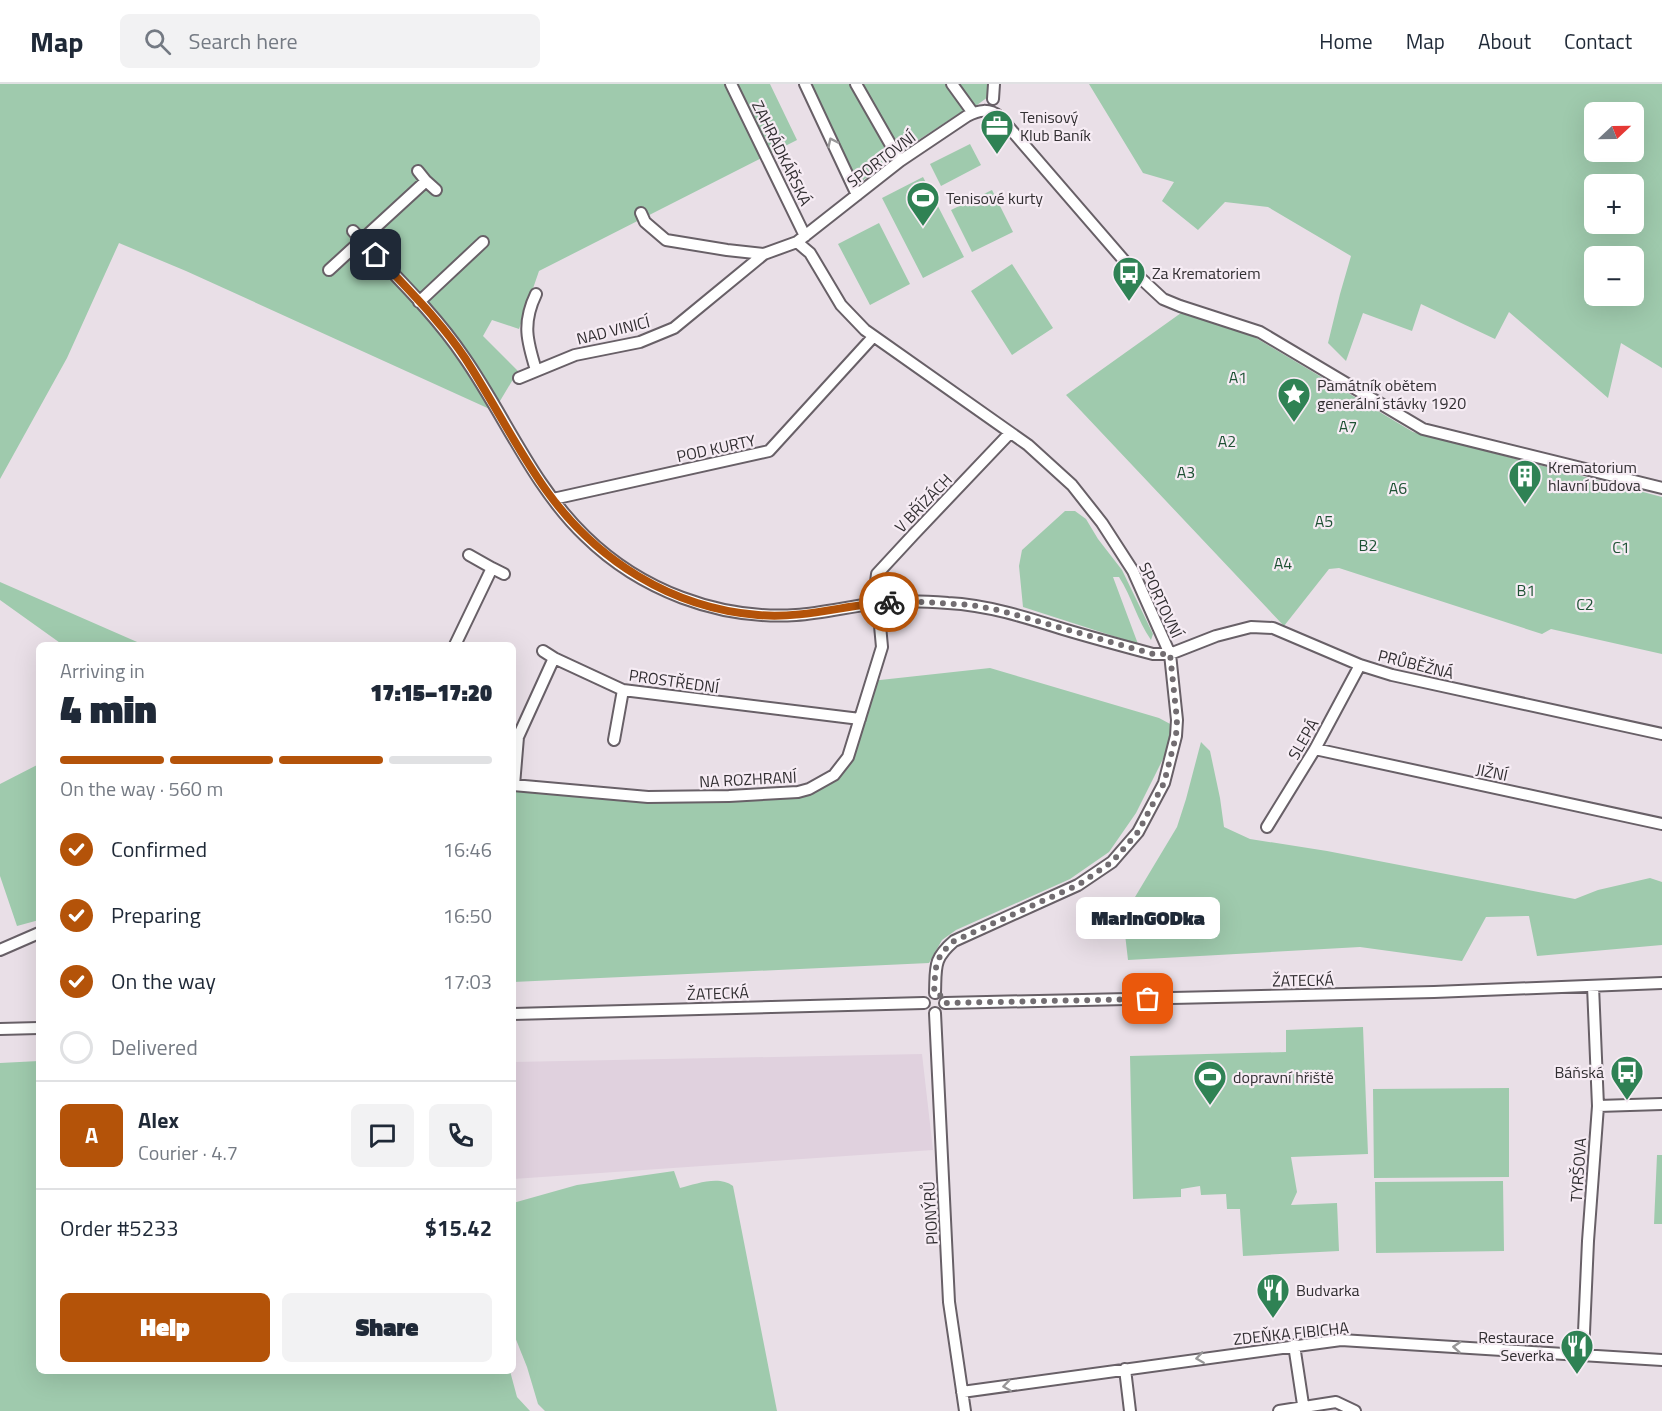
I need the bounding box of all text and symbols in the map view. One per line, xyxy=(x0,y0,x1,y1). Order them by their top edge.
search box xyxy=(120,14,540,68)
text: Map xyxy=(30,20,84,63)
text: Search here xyxy=(189,24,298,58)
icon: search xyxy=(141,25,174,58)
text: Home xyxy=(1319,25,1373,57)
text: Map xyxy=(1406,25,1445,57)
text: About xyxy=(1478,25,1531,57)
text: Contact xyxy=(1564,25,1632,57)
street label: ZAHRÁDKÁŘSKÁ xyxy=(746,96,818,210)
north arrow xyxy=(1584,102,1644,162)
map controls xyxy=(1584,102,1644,306)
place label: Tenisový Klub Baník xyxy=(1020,105,1091,147)
office icon: Tenisový Klub Baník xyxy=(979,108,1015,155)
street label: SPORTOVNÍ xyxy=(841,124,921,193)
one-way arrow xyxy=(828,138,840,149)
button: + xyxy=(1584,174,1644,234)
sports icon: Tenisové kurty xyxy=(905,180,941,227)
place label: Tenisové kurty xyxy=(946,186,1043,210)
pin xyxy=(350,229,401,280)
icon: home xyxy=(359,238,392,271)
button: − xyxy=(1584,246,1644,306)
bus stop icon: Za Krematoriem xyxy=(1111,255,1147,302)
place label: Za Krematoriem xyxy=(1152,261,1261,285)
street label: NAD VINICÍ xyxy=(574,309,653,351)
park label: A1 xyxy=(1229,365,1247,389)
place label: Památník obětem generální stávky 1920 xyxy=(1317,373,1466,415)
place icon: Památník obětem generální stávky 1920 xyxy=(1276,376,1312,423)
park label: A7 xyxy=(1339,414,1357,438)
street label: POD KURTY xyxy=(674,428,758,468)
park label: A2 xyxy=(1218,429,1236,453)
place label: Krematorium hlavní budova xyxy=(1548,455,1641,497)
building icon: Krematorium hlavní budova xyxy=(1507,458,1543,505)
park label: A3 xyxy=(1177,460,1195,484)
street label: V BŘÍZÁCH xyxy=(889,468,957,538)
park label: A6 xyxy=(1389,476,1407,500)
park label: A5 xyxy=(1315,509,1333,533)
park label: B2 xyxy=(1359,533,1377,557)
park label: C1 xyxy=(1612,535,1630,559)
park label: A4 xyxy=(1274,551,1292,575)
street label: SPORTOVNÍ xyxy=(1133,558,1189,643)
courier xyxy=(859,572,919,632)
park label: B1 xyxy=(1517,578,1535,602)
icon: bike xyxy=(873,586,906,619)
park label: C2 xyxy=(1576,592,1594,616)
street label: PRŮBĚŽNÁ xyxy=(1376,643,1457,685)
text: Arriving in xyxy=(60,655,145,686)
street label: PROSTŘEDNÍ xyxy=(627,663,722,699)
text: 17:15–17:20 xyxy=(370,676,492,710)
text: 4 min xyxy=(60,679,157,738)
street label: SLEPÁ xyxy=(1282,714,1325,764)
street label: JIŽNÍ xyxy=(1474,757,1511,787)
street label: NA ROZHRANÍ xyxy=(699,764,798,794)
text: On the way · 560 m xyxy=(60,773,223,804)
text: Confirmed xyxy=(111,832,207,866)
icon: check xyxy=(60,833,93,866)
text: 16:46 xyxy=(443,834,492,865)
callout: MarinGODka xyxy=(1076,897,1220,939)
text: Preparing xyxy=(111,898,201,932)
icon: check xyxy=(60,899,93,932)
text: 16:50 xyxy=(443,900,492,931)
text: MarinGODka xyxy=(1091,902,1205,933)
text: On the way xyxy=(111,964,216,998)
icon: check xyxy=(60,965,93,998)
text: 17:03 xyxy=(443,966,492,997)
street label: ŽATECKÁ xyxy=(1272,967,1335,993)
pin xyxy=(1122,973,1173,1024)
street label: ŽATECKÁ xyxy=(687,980,750,1006)
icon: bag xyxy=(1131,982,1164,1015)
text: Delivered xyxy=(111,1030,198,1064)
bus stop icon: Báňská xyxy=(1609,1054,1645,1101)
sports icon: dopravní hřiště xyxy=(1192,1059,1228,1106)
place label: Báňská xyxy=(1554,1060,1604,1084)
place label: dopravní hřiště xyxy=(1233,1065,1334,1089)
text: Alex xyxy=(138,1103,179,1137)
button: chat xyxy=(351,1104,414,1167)
button: phone xyxy=(429,1104,492,1167)
text: A xyxy=(85,1118,98,1152)
text: Courier · 4.7 xyxy=(138,1137,238,1168)
street label: TYRŠOVA xyxy=(1564,1137,1592,1203)
street label: PIONÝRŮ xyxy=(916,1181,944,1245)
text: Order #5233 xyxy=(60,1211,179,1245)
text: $15.42 xyxy=(425,1211,492,1245)
restaurant icon: Budvarka xyxy=(1255,1272,1291,1319)
place label: Budvarka xyxy=(1296,1278,1360,1302)
button: Help xyxy=(60,1293,270,1362)
button: Share xyxy=(282,1293,492,1362)
street label: ZDEŇKA FIBICHA xyxy=(1232,1315,1350,1351)
place label: Restaurace Severka xyxy=(1478,1325,1554,1367)
restaurant icon: Restaurace Severka xyxy=(1559,1328,1595,1375)
one-way arrow xyxy=(1452,1341,1461,1354)
one-way arrow xyxy=(1196,1352,1205,1364)
one-way arrow xyxy=(1003,1379,1012,1391)

